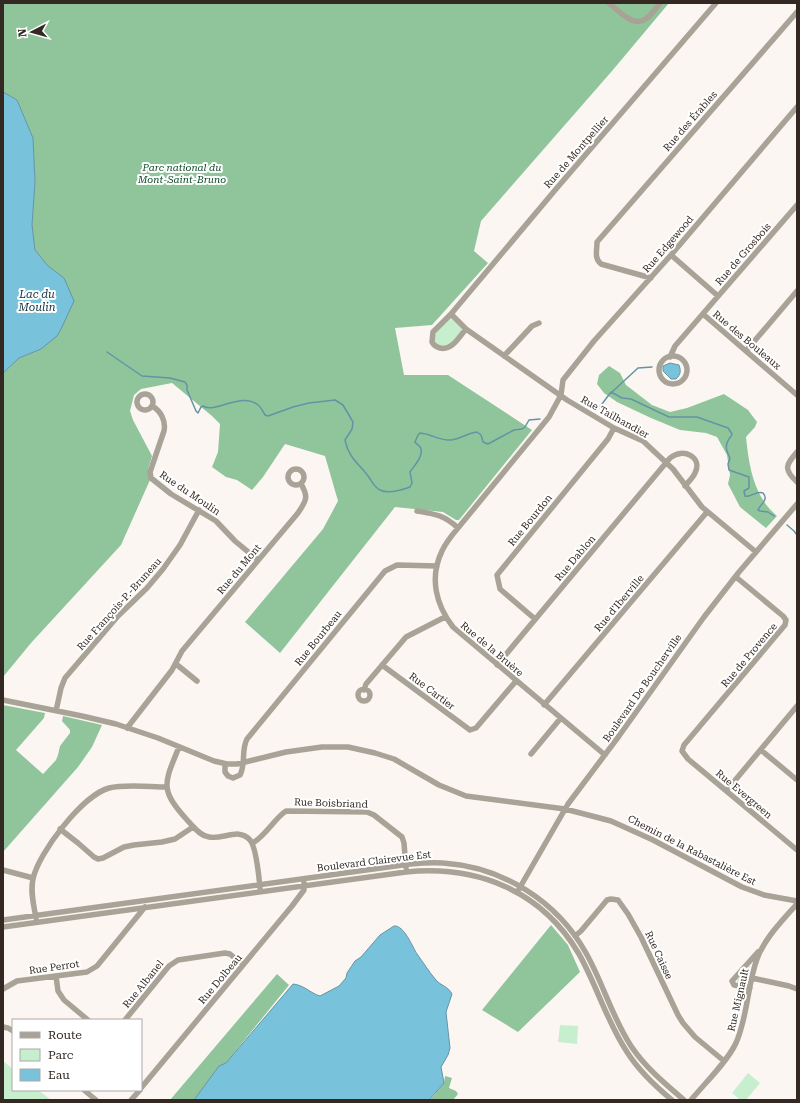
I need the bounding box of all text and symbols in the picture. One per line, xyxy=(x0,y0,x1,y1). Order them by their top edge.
north arrow xyxy=(12,12,52,52)
text: N xyxy=(16,28,29,38)
street label: Rue des Érables xyxy=(661,89,719,153)
street label: Rue de Montpellier xyxy=(542,114,610,190)
park label: Parc national du Mont-Saint-Bruno xyxy=(137,162,226,185)
street label: Rue Edgewood xyxy=(640,213,696,275)
street label: Rue de Grosbois xyxy=(713,220,773,287)
water label: Lac du Moulin xyxy=(18,288,56,314)
street label: Rue des Bouleaux xyxy=(711,308,783,372)
street label: Rue Tailhandier xyxy=(579,394,651,440)
street label: Rue du Moulin xyxy=(158,469,223,518)
street label: Rue Bourdon xyxy=(506,492,554,548)
street label: Rue Dablon xyxy=(553,532,598,583)
street label: Rue du Mont xyxy=(215,542,263,596)
street label: Rue François-P.-Bruneau xyxy=(75,555,164,652)
street label: Rue d'Iberville xyxy=(592,572,646,633)
street label: Rue Bourbeau xyxy=(292,608,344,668)
street label: Rue de la Bruère xyxy=(458,620,526,679)
street label: Rue de Provence xyxy=(719,620,779,689)
street label: Boulevard De Boucherville xyxy=(601,632,684,744)
street label: Rue Cartier xyxy=(407,670,457,712)
street label: Rue Evergreen xyxy=(714,767,775,821)
street label: Rue Boisbriand xyxy=(294,796,369,810)
street label: Chemin de la Rabastalière Est xyxy=(626,813,758,887)
street label: Boulevard Clairevue Est xyxy=(316,849,432,873)
street label: Rue Caisse xyxy=(643,929,675,981)
street label: Rue Dolbeau xyxy=(196,951,244,1006)
street label: Rue Perrot xyxy=(28,958,80,976)
street label: Rue Albanel xyxy=(120,958,166,1010)
street label: Rue Mignault xyxy=(725,967,751,1033)
legend xyxy=(12,1019,142,1091)
text: Route xyxy=(48,1028,82,1042)
text: Parc xyxy=(48,1048,74,1062)
text: Eau xyxy=(48,1068,70,1082)

